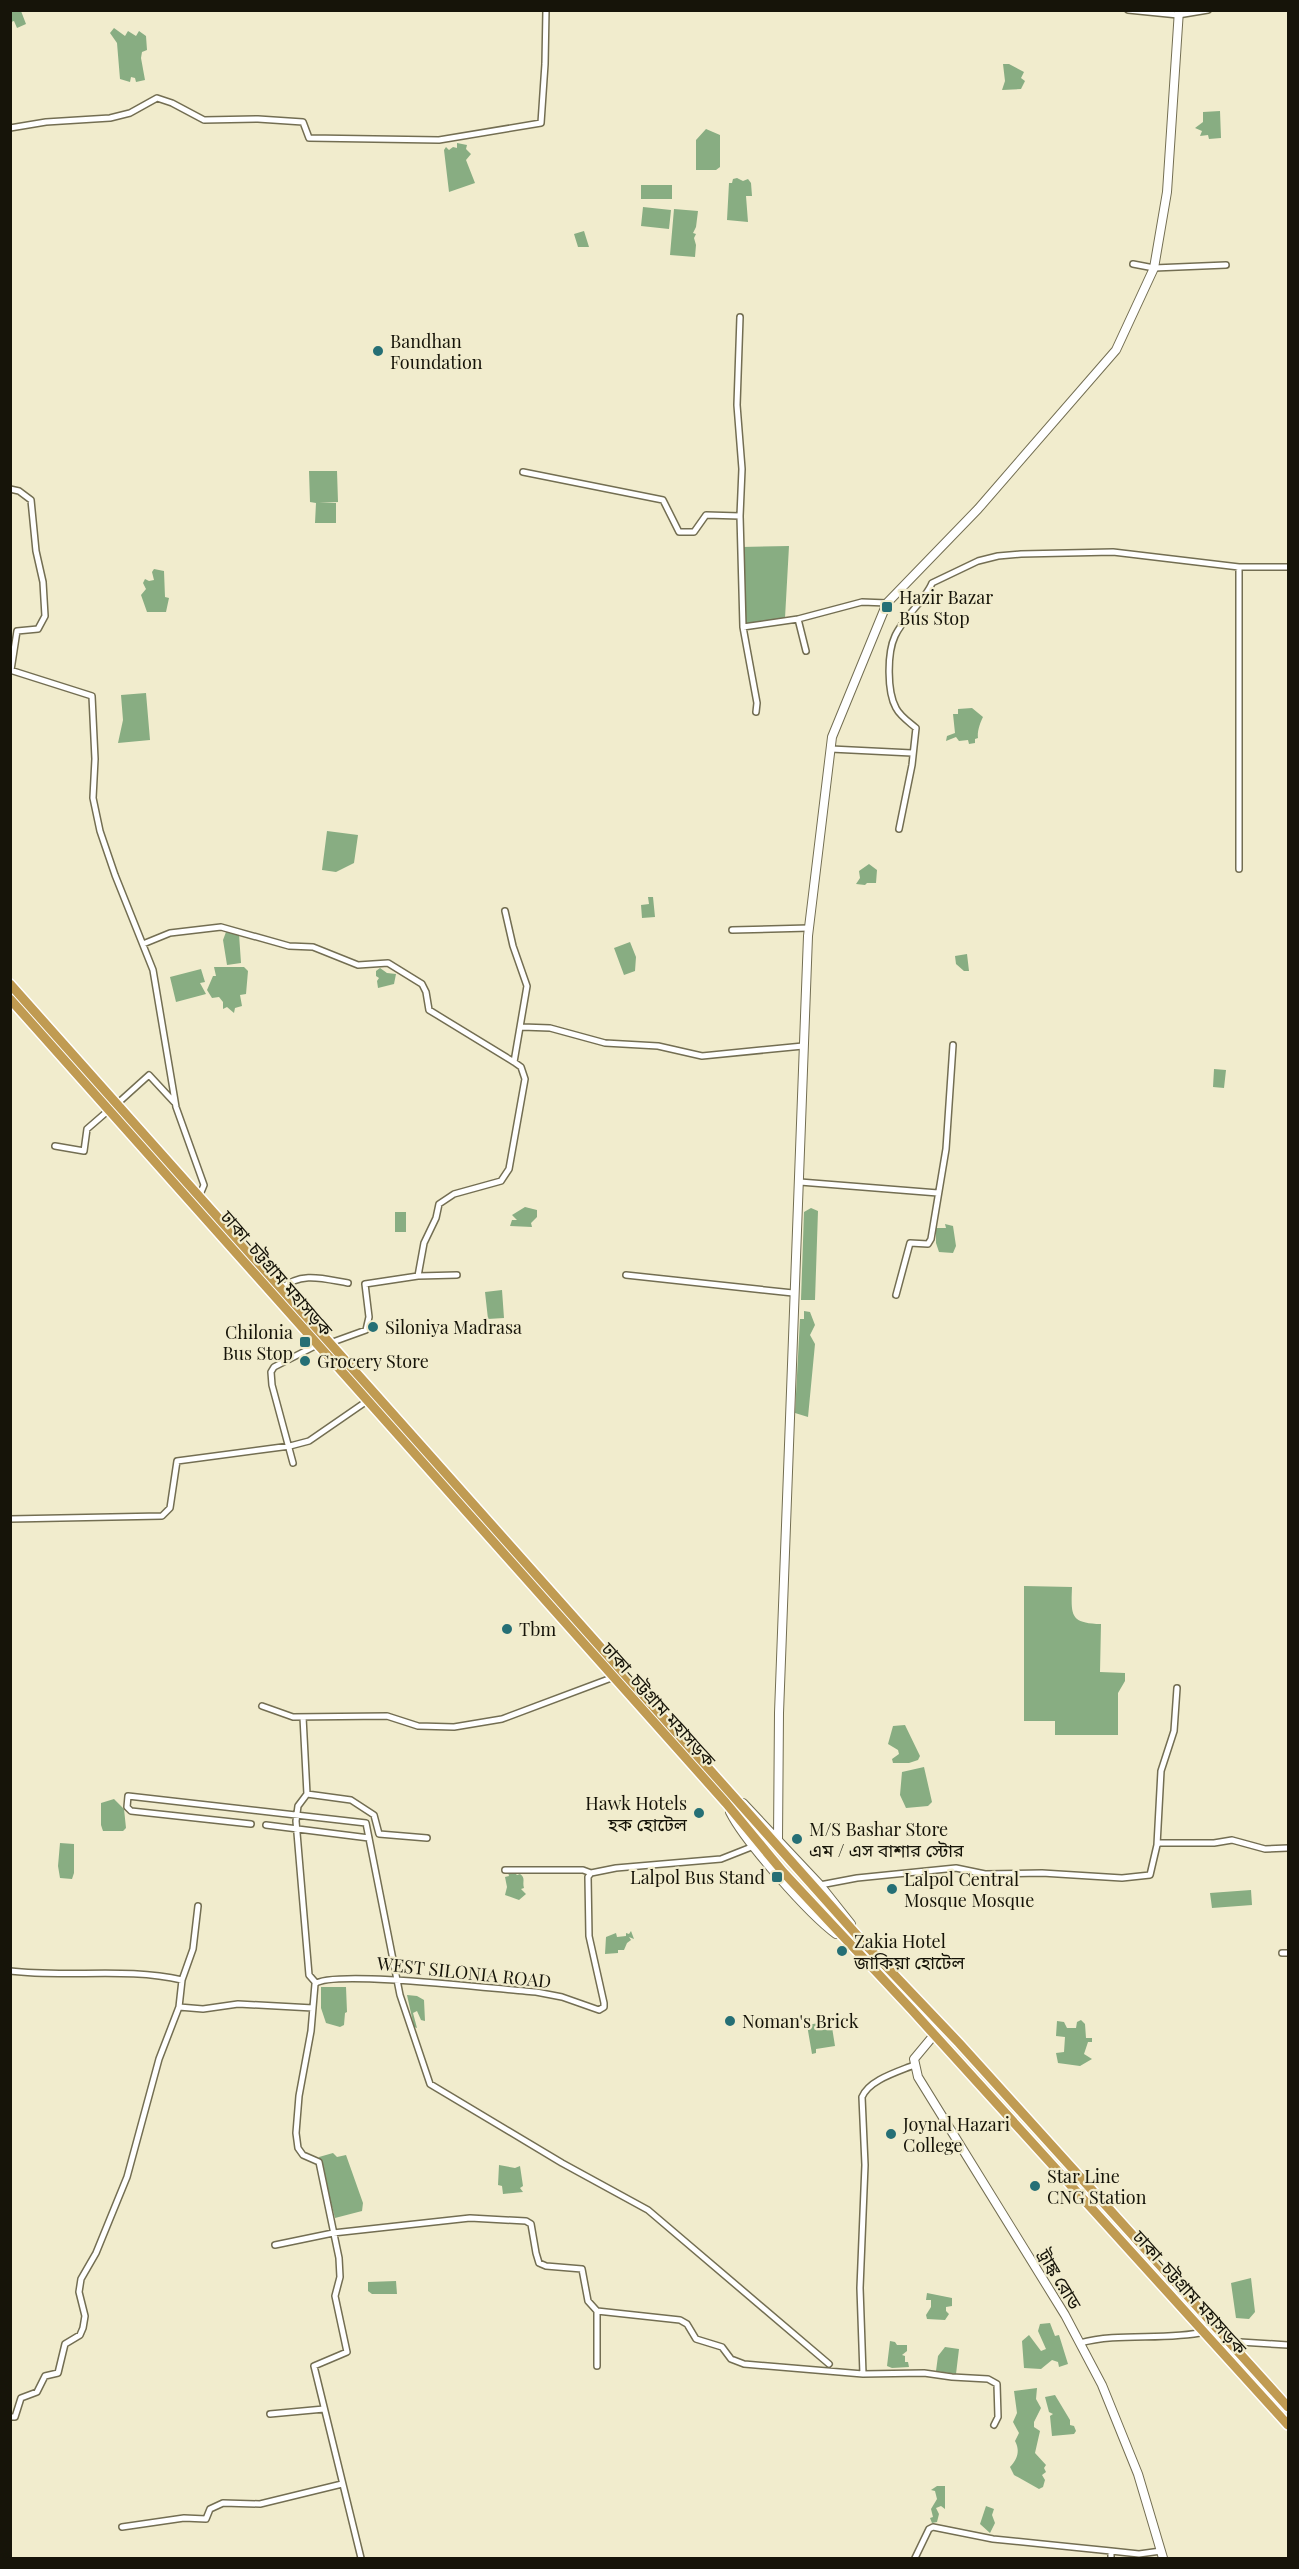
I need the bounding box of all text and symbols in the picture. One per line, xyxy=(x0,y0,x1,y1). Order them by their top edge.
place label: Bandhan Foundation xyxy=(390,329,483,374)
marker: Bandhan Foundation xyxy=(371,344,385,358)
place label: Hazir Bazar Bus Stop xyxy=(899,585,993,630)
marker: Hazir Bazar Bus Stop xyxy=(880,600,894,614)
street label: ঢাকা-চট্টগ্রাম মহাসড়ক xyxy=(215,1204,339,1341)
place label: Siloniya Madrasa xyxy=(385,1315,522,1339)
place label: Chilonia Bus Stop xyxy=(222,1320,293,1365)
marker: Siloniya Madrasa xyxy=(366,1320,380,1334)
marker: Chilonia Bus Stop xyxy=(298,1335,312,1349)
place label: Grocery Store xyxy=(317,1349,429,1373)
marker: Grocery Store xyxy=(298,1354,312,1368)
place label: Tbm xyxy=(519,1617,556,1641)
marker: Tbm xyxy=(500,1622,514,1636)
street label: ঢাকা-চট্টগ্রাম মহাসড়ক xyxy=(596,1636,722,1772)
place label: Hawk Hotels হক হোটেল xyxy=(585,1791,688,1836)
marker: Hawk Hotels হক হোটেল xyxy=(692,1806,706,1820)
place label: M/S Bashar Store এম / এস বাশার স্টোর xyxy=(809,1817,964,1862)
marker: M/S Bashar Store এম / এস বাশার স্টোর xyxy=(790,1832,804,1846)
place label: Lalpol Bus Stand xyxy=(630,1865,766,1889)
place label: Lalpol Central Mosque Mosque xyxy=(904,1867,1034,1912)
marker: Lalpol Bus Stand xyxy=(770,1870,784,1884)
marker: Lalpol Central Mosque Mosque xyxy=(885,1882,899,1896)
place label: Zakia Hotel জাকিয়া হোটেল xyxy=(853,1929,965,1974)
marker: Zakia Hotel জাকিয়া হোটেল xyxy=(835,1944,849,1958)
street label: WEST SILONIA ROAD xyxy=(375,1951,552,1993)
place label: Noman's Brick xyxy=(742,2009,859,2033)
marker: Noman's Brick xyxy=(723,2014,737,2028)
place label: Joynal Hazari College xyxy=(902,2112,1010,2157)
marker: Joynal Hazari College xyxy=(884,2127,898,2141)
place label: Star Line CNG Station xyxy=(1047,2164,1147,2209)
marker: Star Line CNG Station xyxy=(1028,2179,1042,2193)
street label: ঢাকা-চট্টগ্রাম মহাসড়ক xyxy=(1127,2224,1253,2360)
street label: ট্রাঙ্ক রোড xyxy=(1032,2243,1087,2314)

